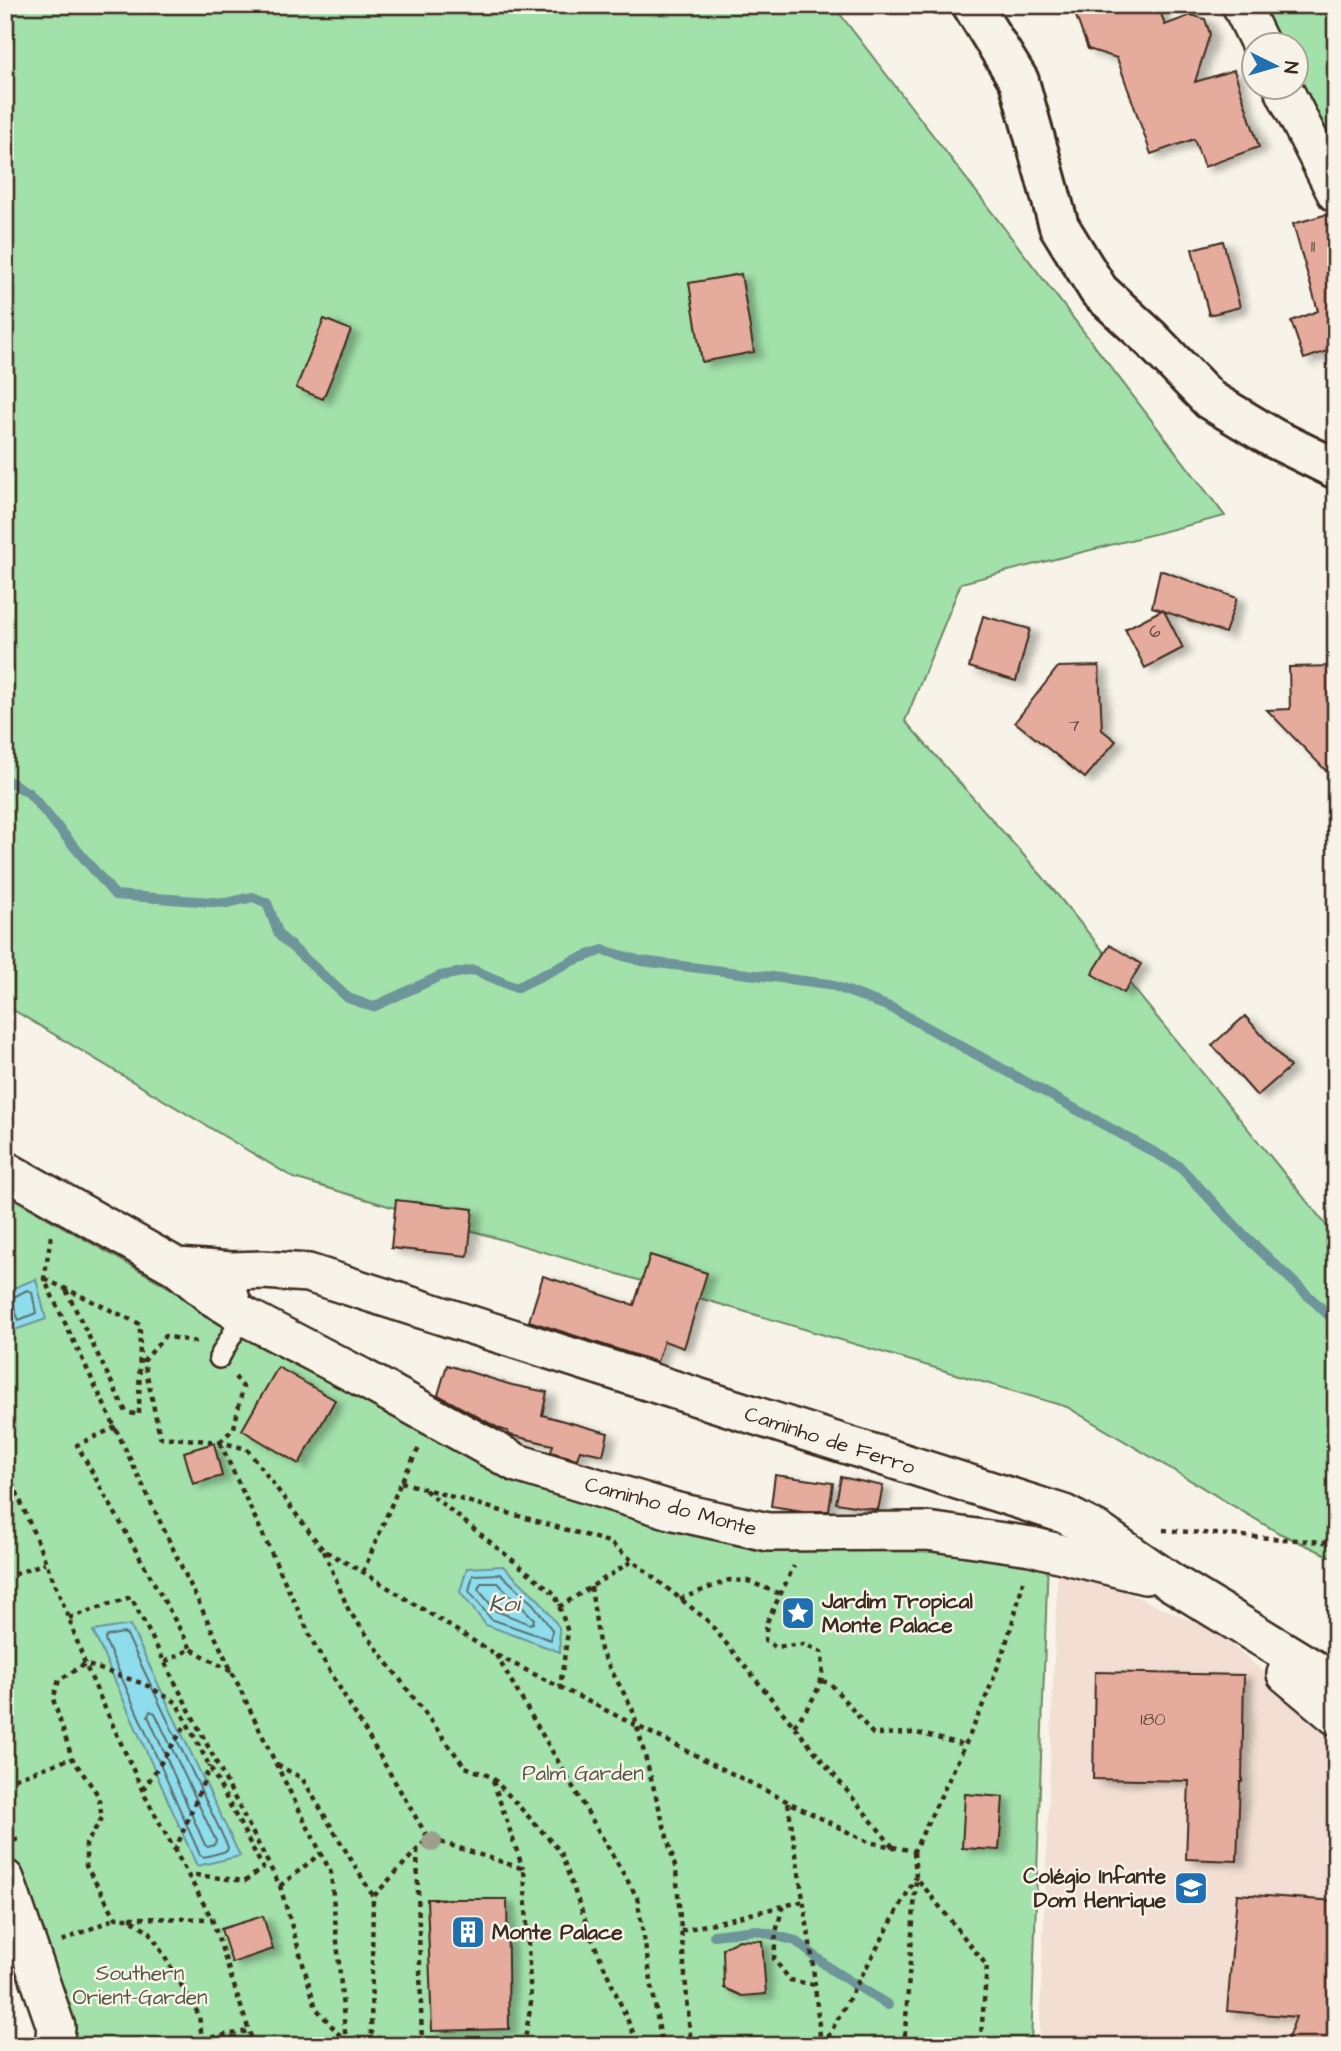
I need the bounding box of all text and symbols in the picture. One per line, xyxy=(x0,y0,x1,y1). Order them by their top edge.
north arrow xyxy=(1240,32,1310,102)
text: N xyxy=(1276,60,1304,75)
house number: 11 xyxy=(1311,234,1315,259)
house number: 6 xyxy=(1149,619,1161,644)
house number: 7 xyxy=(1068,713,1080,738)
street label: Caminho de Ferro xyxy=(741,1399,919,1482)
street label: Caminho do Monte xyxy=(582,1470,760,1543)
place label: Jardim Tropical Monte Palace xyxy=(821,1587,973,1640)
water label: Koi xyxy=(489,1588,522,1620)
place icon: Jardim Tropical Monte Palace xyxy=(779,1594,817,1632)
house number: 180 xyxy=(1140,1707,1166,1732)
park label: Palm Garden xyxy=(522,1759,644,1788)
place label: Colégio Infante Dom Henrique xyxy=(1023,1862,1167,1916)
school or university icon: Colégio Infante Dom Henrique xyxy=(1172,1869,1210,1907)
building icon: Monte Palace xyxy=(449,1913,487,1951)
place label: Monte Palace xyxy=(492,1918,623,1947)
park label: Southern Orient-Garden xyxy=(72,1959,208,2012)

